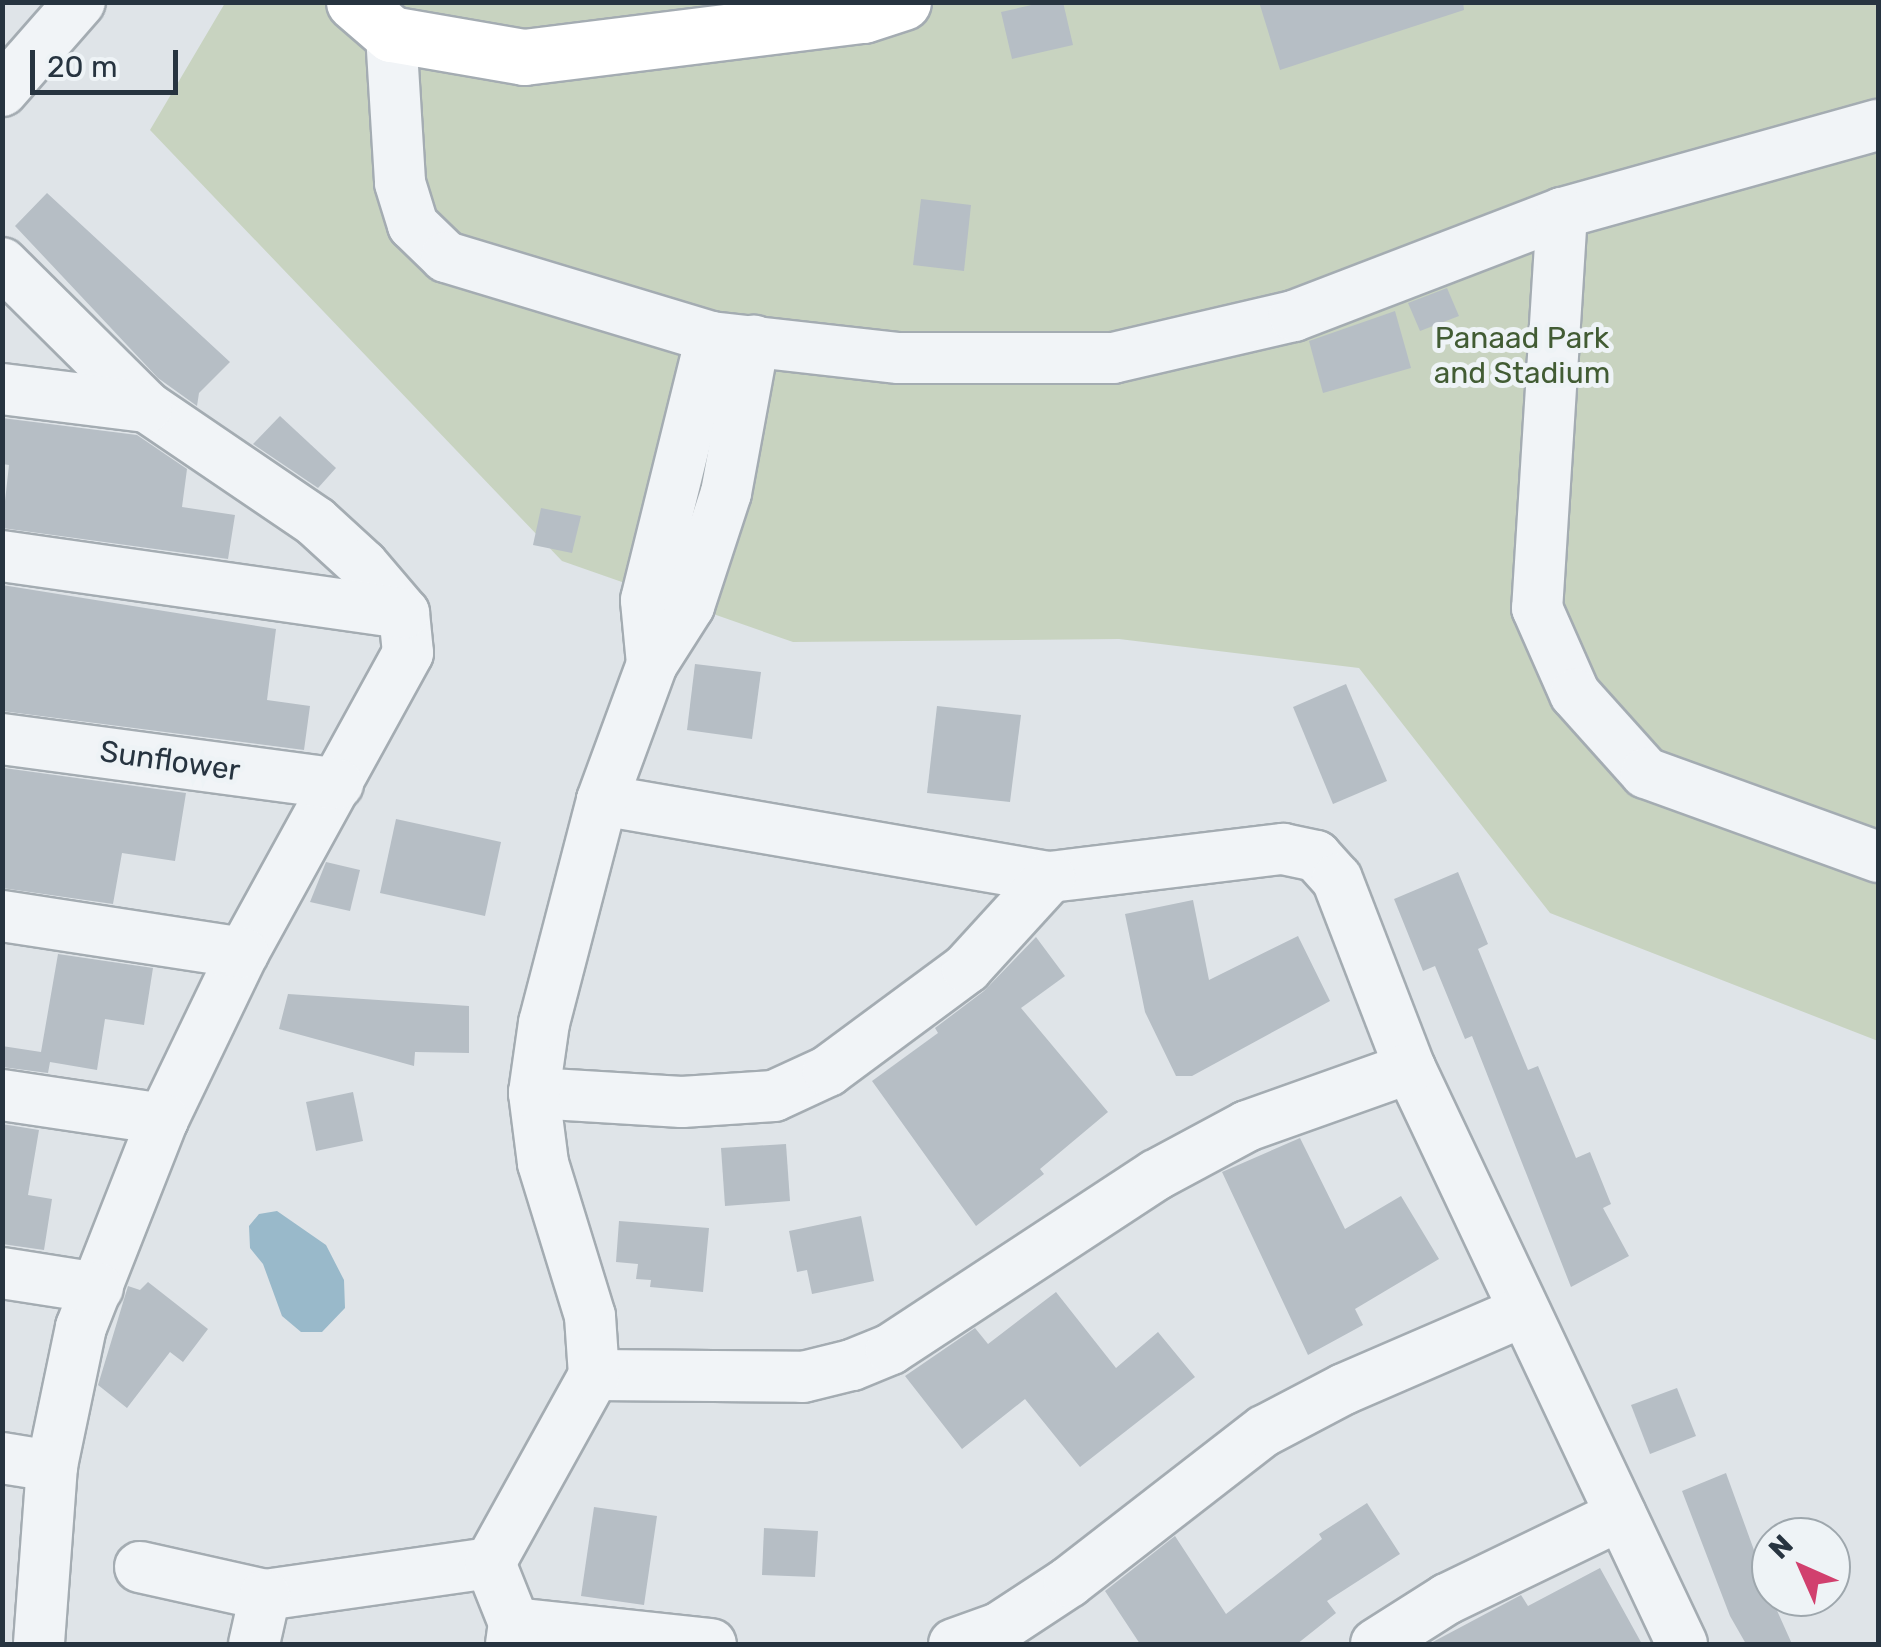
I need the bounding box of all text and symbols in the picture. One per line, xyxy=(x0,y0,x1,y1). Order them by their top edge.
scale bar xyxy=(35,30,182,92)
text: 20 m xyxy=(47,49,118,85)
park label: Panaad Park and Stadium xyxy=(1434,320,1610,390)
street label: Sunflower xyxy=(98,733,242,789)
north arrow xyxy=(1751,1517,1851,1617)
text: N xyxy=(1762,1528,1800,1566)

